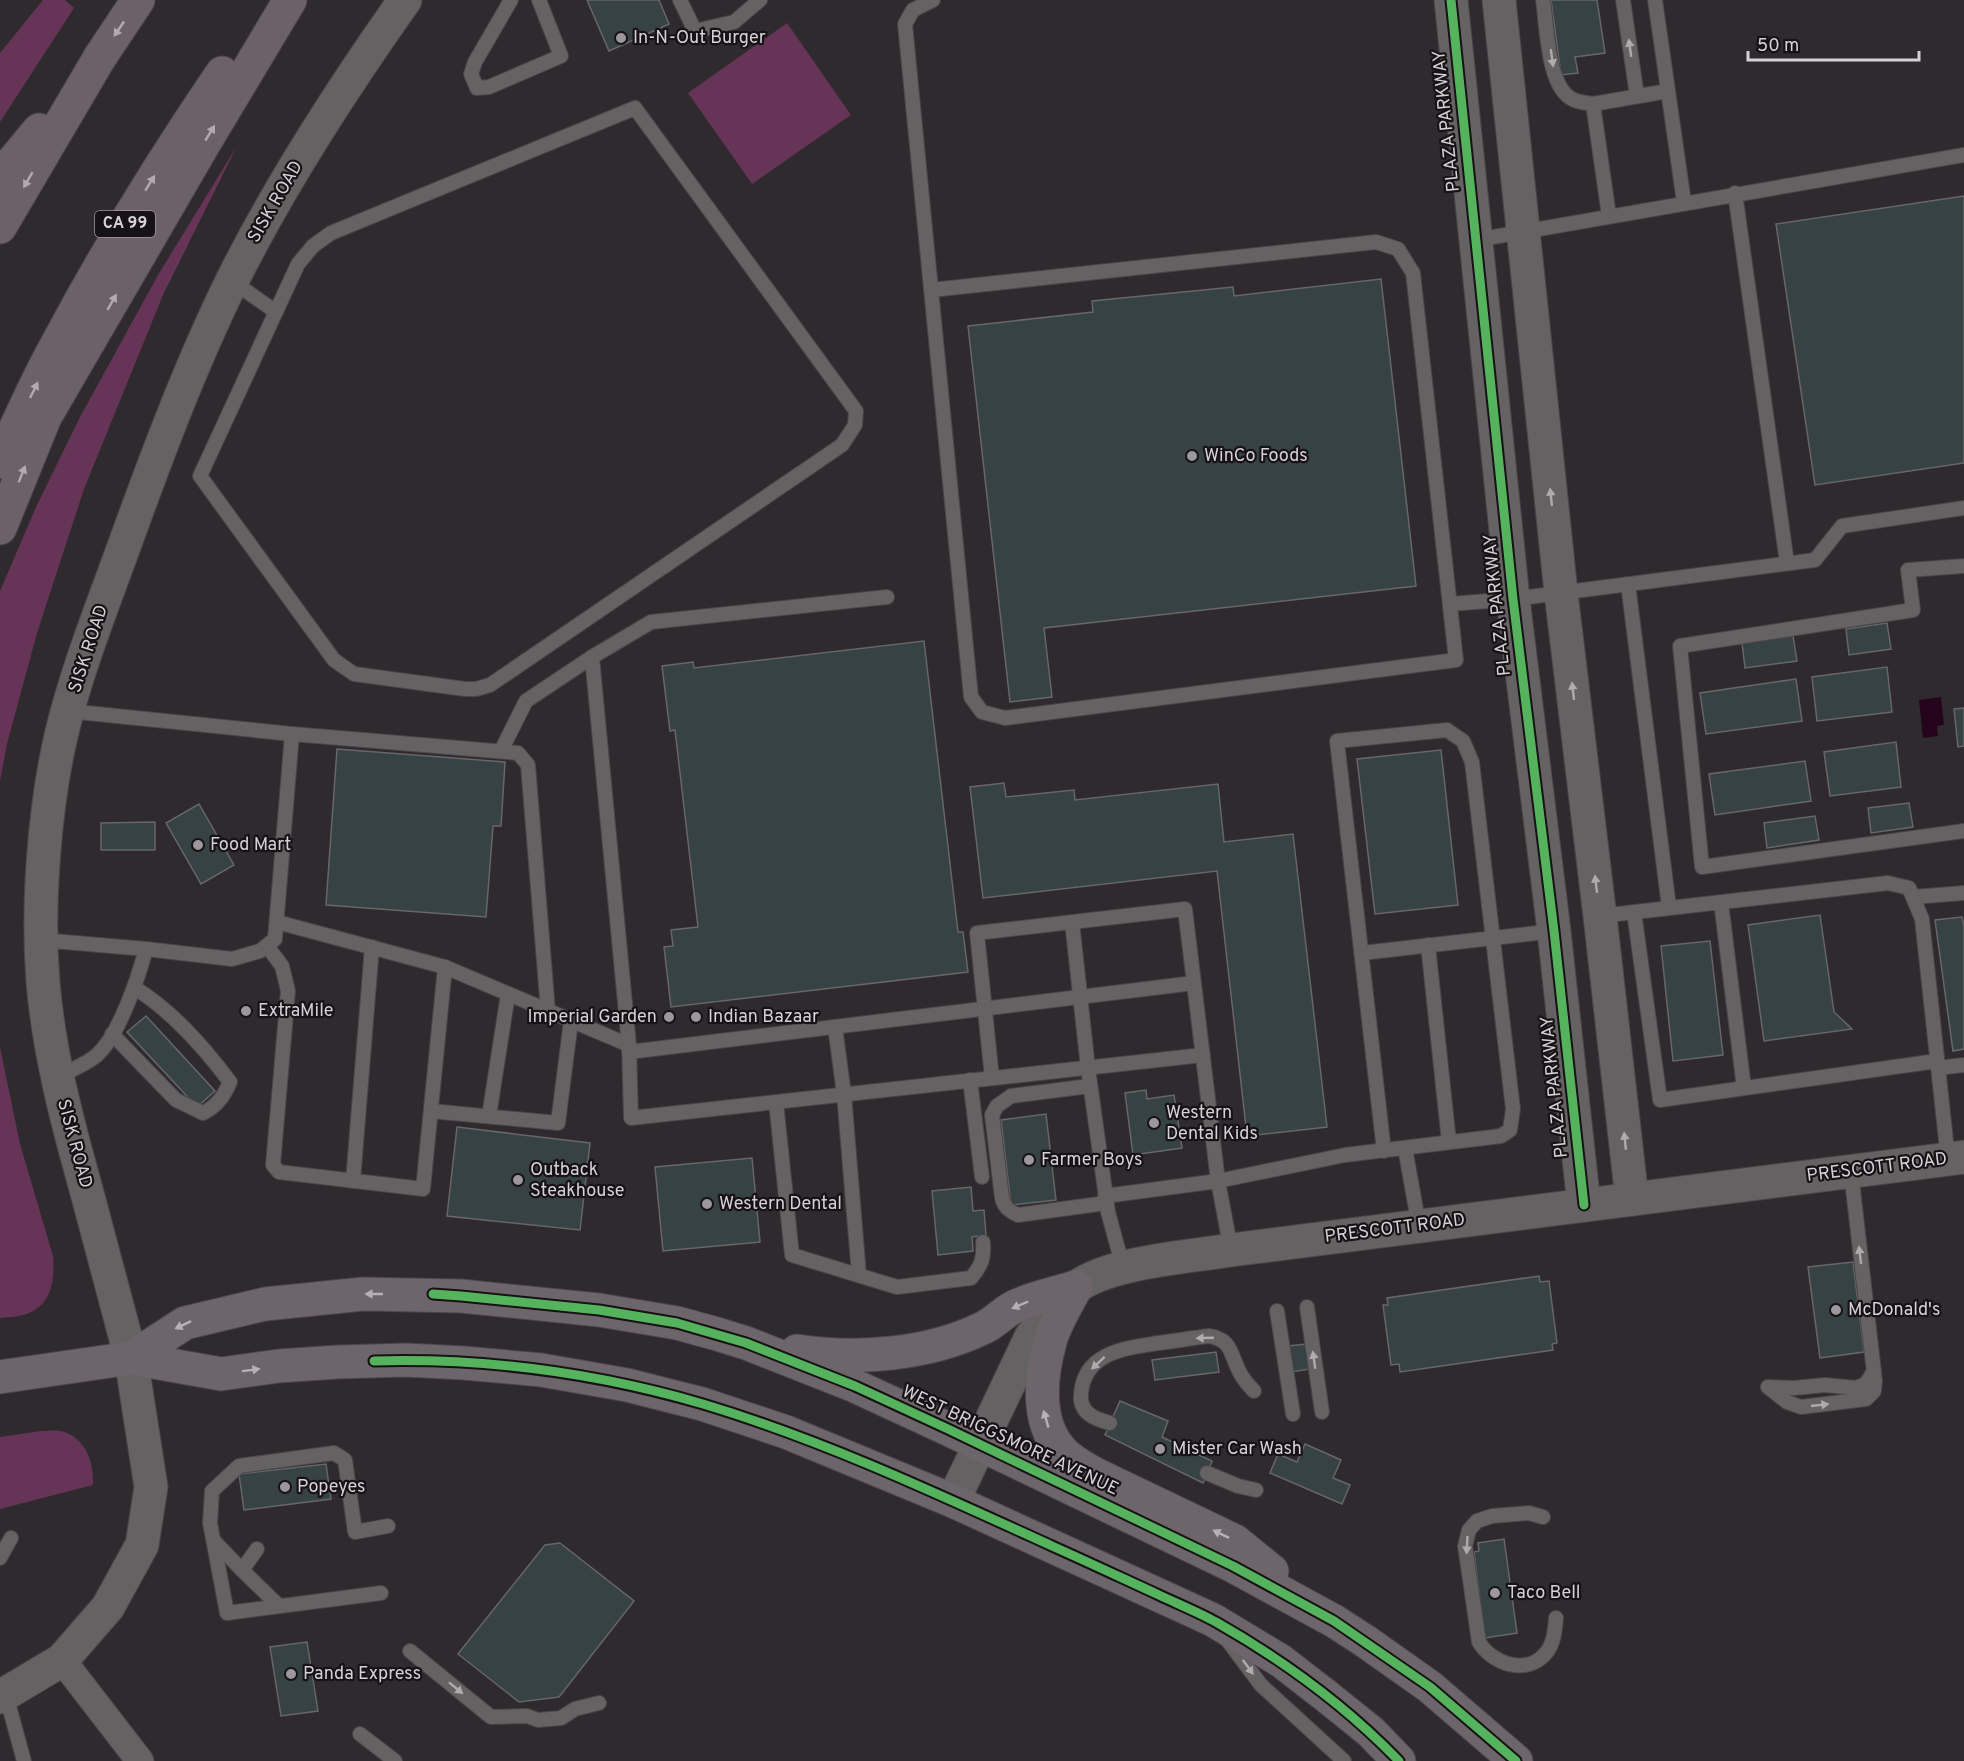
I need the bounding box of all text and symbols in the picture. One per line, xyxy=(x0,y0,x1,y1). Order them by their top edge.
one-way arrow xyxy=(113,20,125,36)
scale bar xyxy=(1748,24,1919,62)
place label: In-N-Out Burger xyxy=(633,27,766,50)
marker: In-N-Out Burger xyxy=(614,31,628,45)
text: 50 m xyxy=(1757,35,1799,58)
one-way arrow xyxy=(1625,38,1634,57)
street label: PLAZA PARKWAY xyxy=(1428,49,1466,193)
one-way arrow xyxy=(1547,49,1556,68)
one-way arrow xyxy=(205,124,215,141)
street label: SISK ROAD xyxy=(243,157,309,247)
one-way arrow xyxy=(22,172,33,188)
one-way arrow xyxy=(145,175,156,191)
road number: CA 99 xyxy=(95,211,155,237)
one-way arrow xyxy=(107,293,117,310)
one-way arrow xyxy=(30,381,39,398)
place label: WinCo Foods xyxy=(1204,445,1308,468)
marker: WinCo Foods xyxy=(1185,449,1199,463)
one-way arrow xyxy=(18,465,27,483)
one-way arrow xyxy=(1546,487,1556,506)
street label: PLAZA PARKWAY xyxy=(1479,533,1517,677)
street label: SISK ROAD xyxy=(64,602,114,696)
one-way arrow xyxy=(1568,681,1577,700)
place label: Food Mart xyxy=(210,834,291,857)
marker: Food Mart xyxy=(191,838,205,852)
one-way arrow xyxy=(1592,875,1601,894)
place label: ExtraMile xyxy=(258,1000,334,1023)
marker: ExtraMile xyxy=(239,1004,253,1018)
place label: Imperial Garden xyxy=(527,1006,657,1029)
place label: Indian Bazaar xyxy=(708,1006,819,1029)
marker: Imperial Garden xyxy=(662,1010,676,1024)
marker: Indian Bazaar xyxy=(689,1010,703,1024)
street label: PLAZA PARKWAY xyxy=(1536,1015,1574,1159)
street label: SISK ROAD xyxy=(51,1097,97,1191)
place label: Western Dental Kids xyxy=(1166,1102,1258,1146)
marker: Western Dental Kids xyxy=(1147,1116,1161,1130)
one-way arrow xyxy=(1620,1131,1630,1150)
street label: PRESCOTT ROAD xyxy=(1805,1148,1949,1188)
place label: Farmer Boys xyxy=(1041,1149,1142,1172)
marker: Farmer Boys xyxy=(1022,1153,1036,1167)
place label: Outback Steakhouse xyxy=(530,1159,624,1203)
marker: Outback Steakhouse xyxy=(511,1173,525,1187)
place label: Western Dental xyxy=(719,1193,842,1216)
marker: Western Dental xyxy=(700,1197,714,1211)
street label: PRESCOTT ROAD xyxy=(1323,1209,1467,1249)
one-way arrow xyxy=(1855,1245,1865,1264)
one-way arrow xyxy=(365,1289,384,1299)
place label: McDonald's xyxy=(1848,1299,1940,1322)
one-way arrow xyxy=(1011,1300,1029,1310)
marker: McDonald's xyxy=(1829,1303,1843,1317)
one-way arrow xyxy=(174,1321,191,1330)
one-way arrow xyxy=(1195,1333,1214,1342)
one-way arrow xyxy=(1310,1350,1319,1369)
one-way arrow xyxy=(1091,1356,1106,1370)
one-way arrow xyxy=(241,1365,260,1374)
street label: WEST BRIGGSMORE AVENUE xyxy=(898,1381,1122,1501)
one-way arrow xyxy=(1811,1400,1830,1410)
one-way arrow xyxy=(1041,1410,1050,1428)
place label: Mister Car Wash xyxy=(1172,1438,1302,1461)
marker: Mister Car Wash xyxy=(1153,1442,1167,1456)
place label: Popeyes xyxy=(297,1476,366,1499)
marker: Popeyes xyxy=(278,1480,292,1494)
one-way arrow xyxy=(1213,1529,1230,1539)
one-way arrow xyxy=(1462,1535,1472,1554)
place label: Taco Bell xyxy=(1507,1582,1581,1605)
marker: Taco Bell xyxy=(1488,1586,1502,1600)
one-way arrow xyxy=(1241,1660,1253,1675)
place label: Panda Express xyxy=(303,1663,421,1686)
marker: Panda Express xyxy=(284,1667,298,1681)
one-way arrow xyxy=(448,1682,463,1694)

